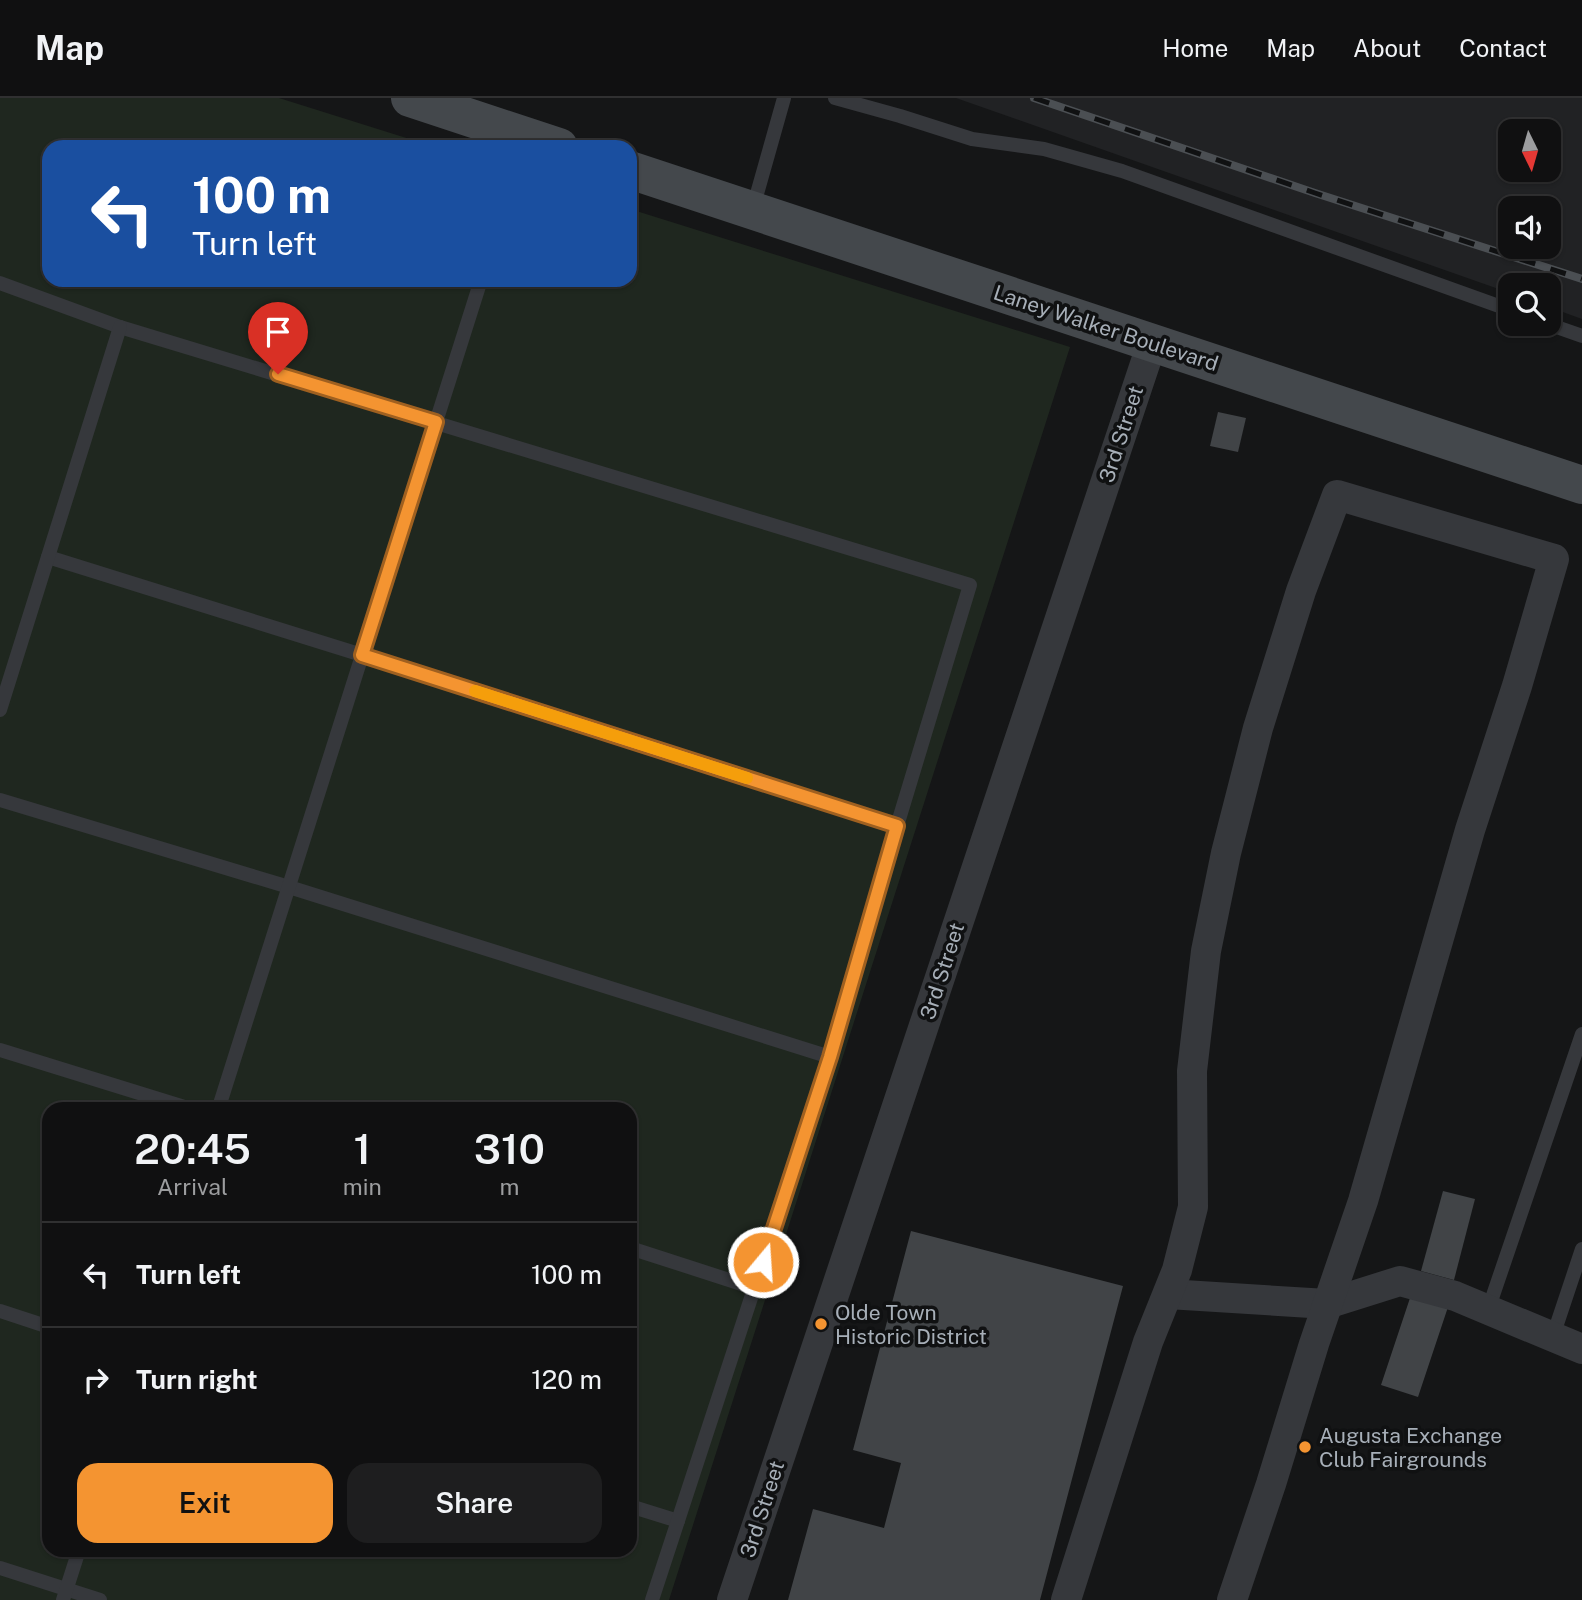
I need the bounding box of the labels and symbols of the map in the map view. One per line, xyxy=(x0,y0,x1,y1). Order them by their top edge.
north arrow xyxy=(1498,119,1561,182)
street label: Laney Walker Boulevard xyxy=(990,280,1222,376)
pin xyxy=(248,302,308,374)
street label: 3rd Street xyxy=(1094,382,1148,486)
street label: 3rd Street xyxy=(915,919,969,1023)
position arrow xyxy=(726,1225,800,1299)
place label: Olde Town Historic District xyxy=(835,1300,987,1349)
marker: Olde Town Historic District xyxy=(813,1316,829,1332)
place label: Augusta Exchange Club Fairgrounds xyxy=(1319,1423,1502,1472)
marker: Augusta Exchange Club Fairgrounds xyxy=(1297,1439,1313,1455)
street label: 3rd Street xyxy=(735,1457,789,1561)

